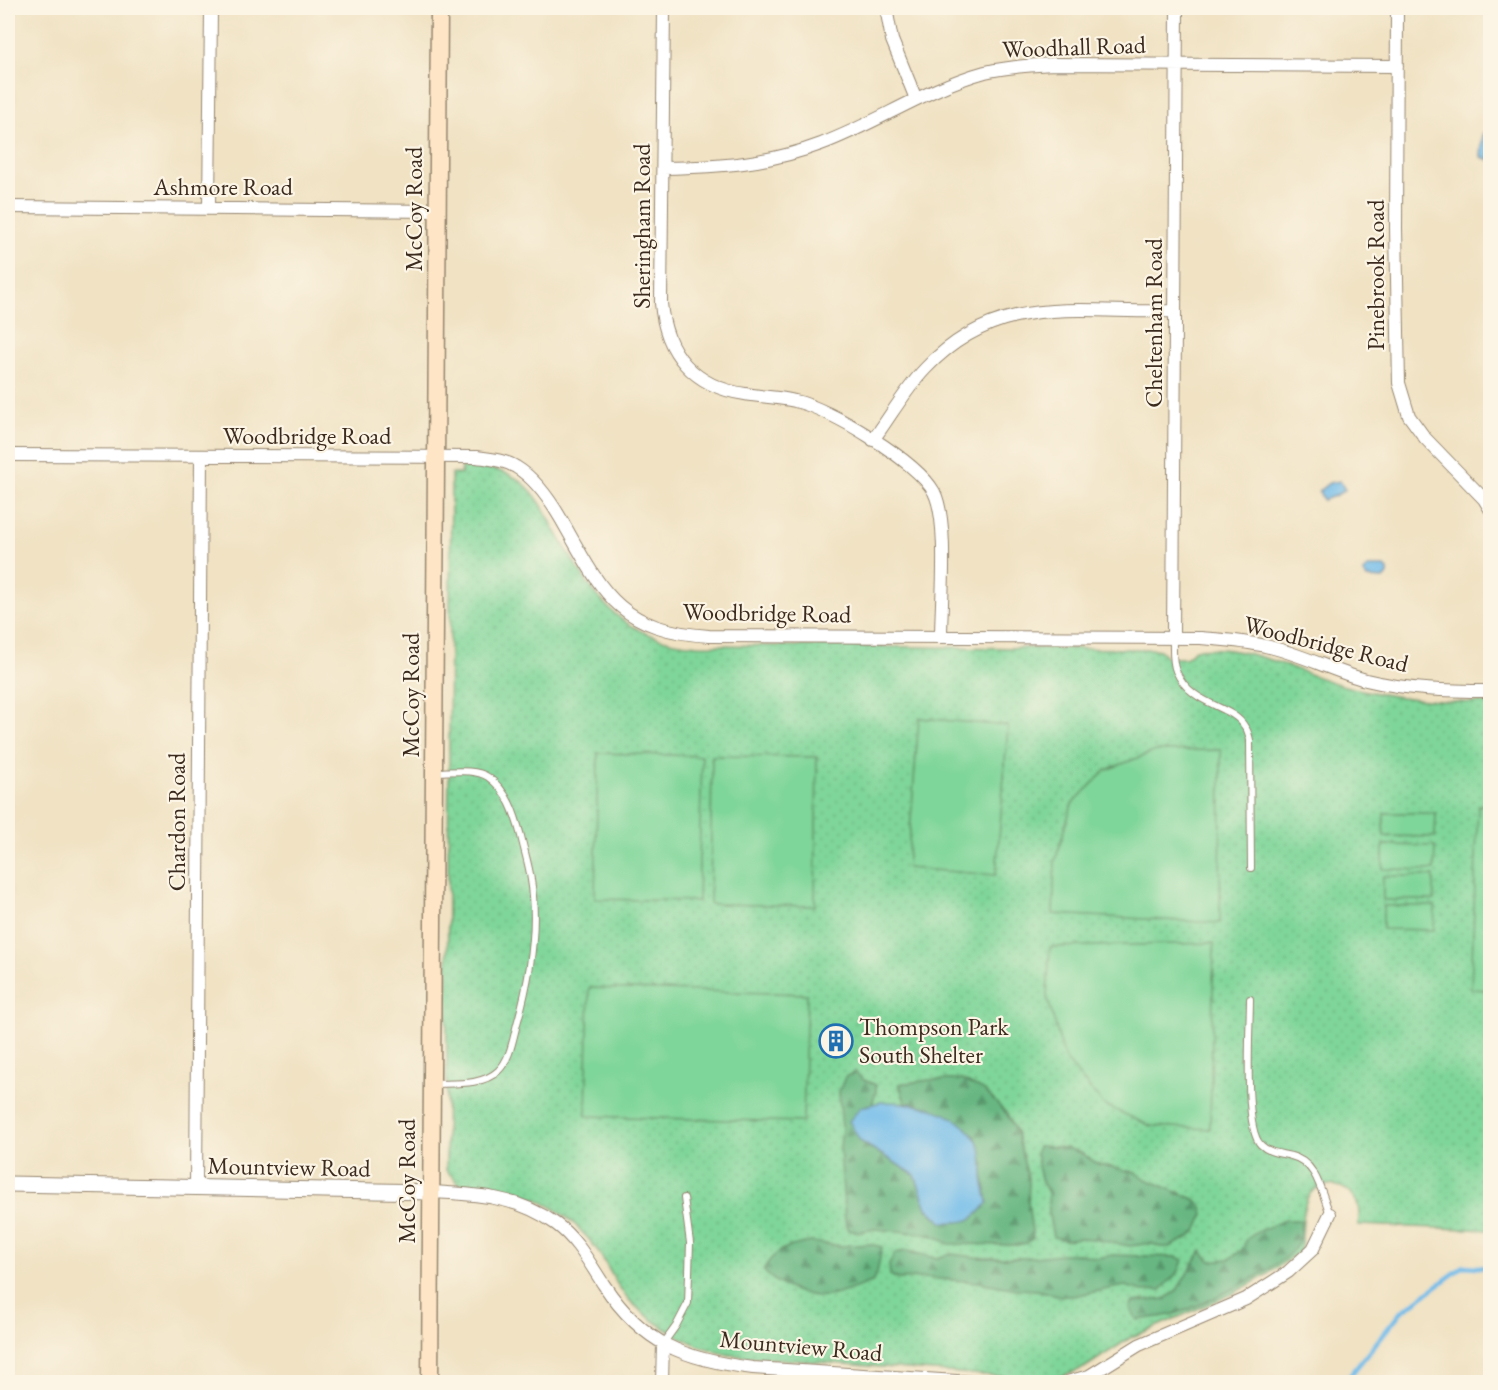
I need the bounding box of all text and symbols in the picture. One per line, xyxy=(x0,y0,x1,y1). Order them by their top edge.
street label: Woodhall Road xyxy=(1001,28,1147,65)
street label: Sheringham Road xyxy=(626,142,657,309)
street label: McCoy Road xyxy=(398,146,429,271)
street label: Ashmore Road xyxy=(152,171,294,202)
street label: Pinebrook Road xyxy=(1360,199,1391,351)
street label: Cheltenham Road xyxy=(1138,237,1169,408)
street label: Woodbridge Road xyxy=(223,420,392,451)
street label: Woodbridge Road xyxy=(682,596,852,629)
street label: Woodbridge Road xyxy=(1241,608,1413,679)
street label: McCoy Road xyxy=(395,632,426,757)
street label: Chardon Road xyxy=(161,752,192,891)
place label: Thompson Park South Shelter xyxy=(859,1011,1009,1070)
building icon: Thompson Park South Shelter xyxy=(818,1023,854,1059)
street label: McCoy Road xyxy=(391,1118,422,1243)
street label: Mountview Road xyxy=(207,1150,372,1183)
street label: Mountview Road xyxy=(718,1323,884,1368)

